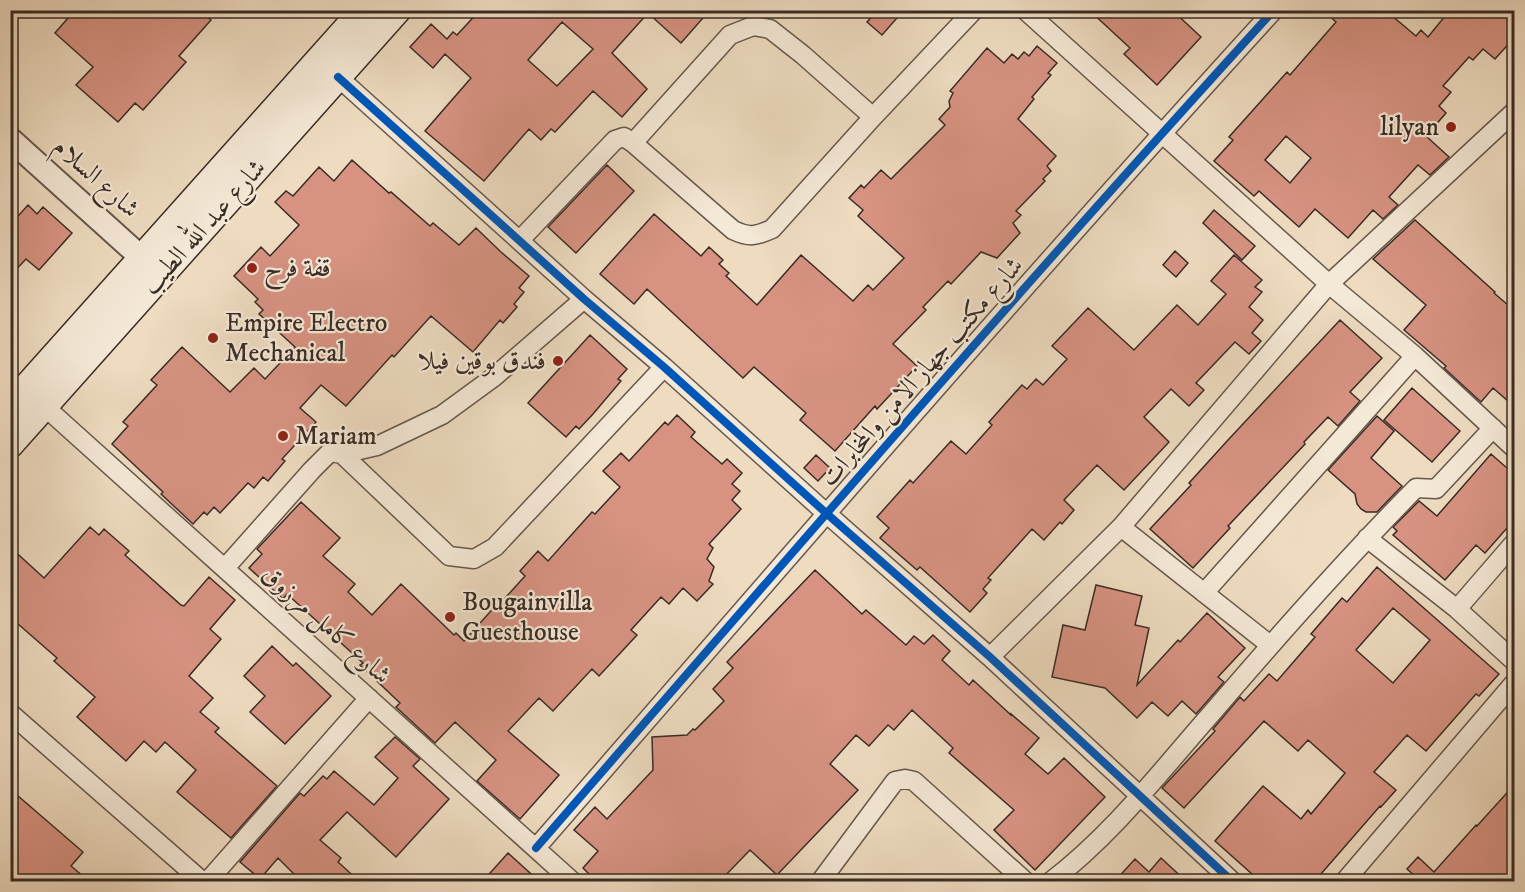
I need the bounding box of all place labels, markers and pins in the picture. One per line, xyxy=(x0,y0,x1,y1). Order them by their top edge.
place label: lilyan xyxy=(1380,111,1439,144)
marker: lilyan xyxy=(1444,120,1458,134)
place label: قفة فرح xyxy=(264,252,331,291)
marker: قفة فرح xyxy=(245,261,259,275)
place label: Empire Electro Mechanical xyxy=(225,307,387,370)
marker: Empire Electro Mechanical xyxy=(206,331,220,345)
place label: فندق بوقين فيلا xyxy=(417,345,546,378)
marker: فندق بوقين فيلا xyxy=(551,354,565,368)
place label: Mariam xyxy=(295,420,377,453)
marker: Mariam xyxy=(276,429,290,443)
place label: Bougainvilla Guesthouse xyxy=(462,586,592,649)
marker: Bougainvilla Guesthouse xyxy=(443,610,457,624)

